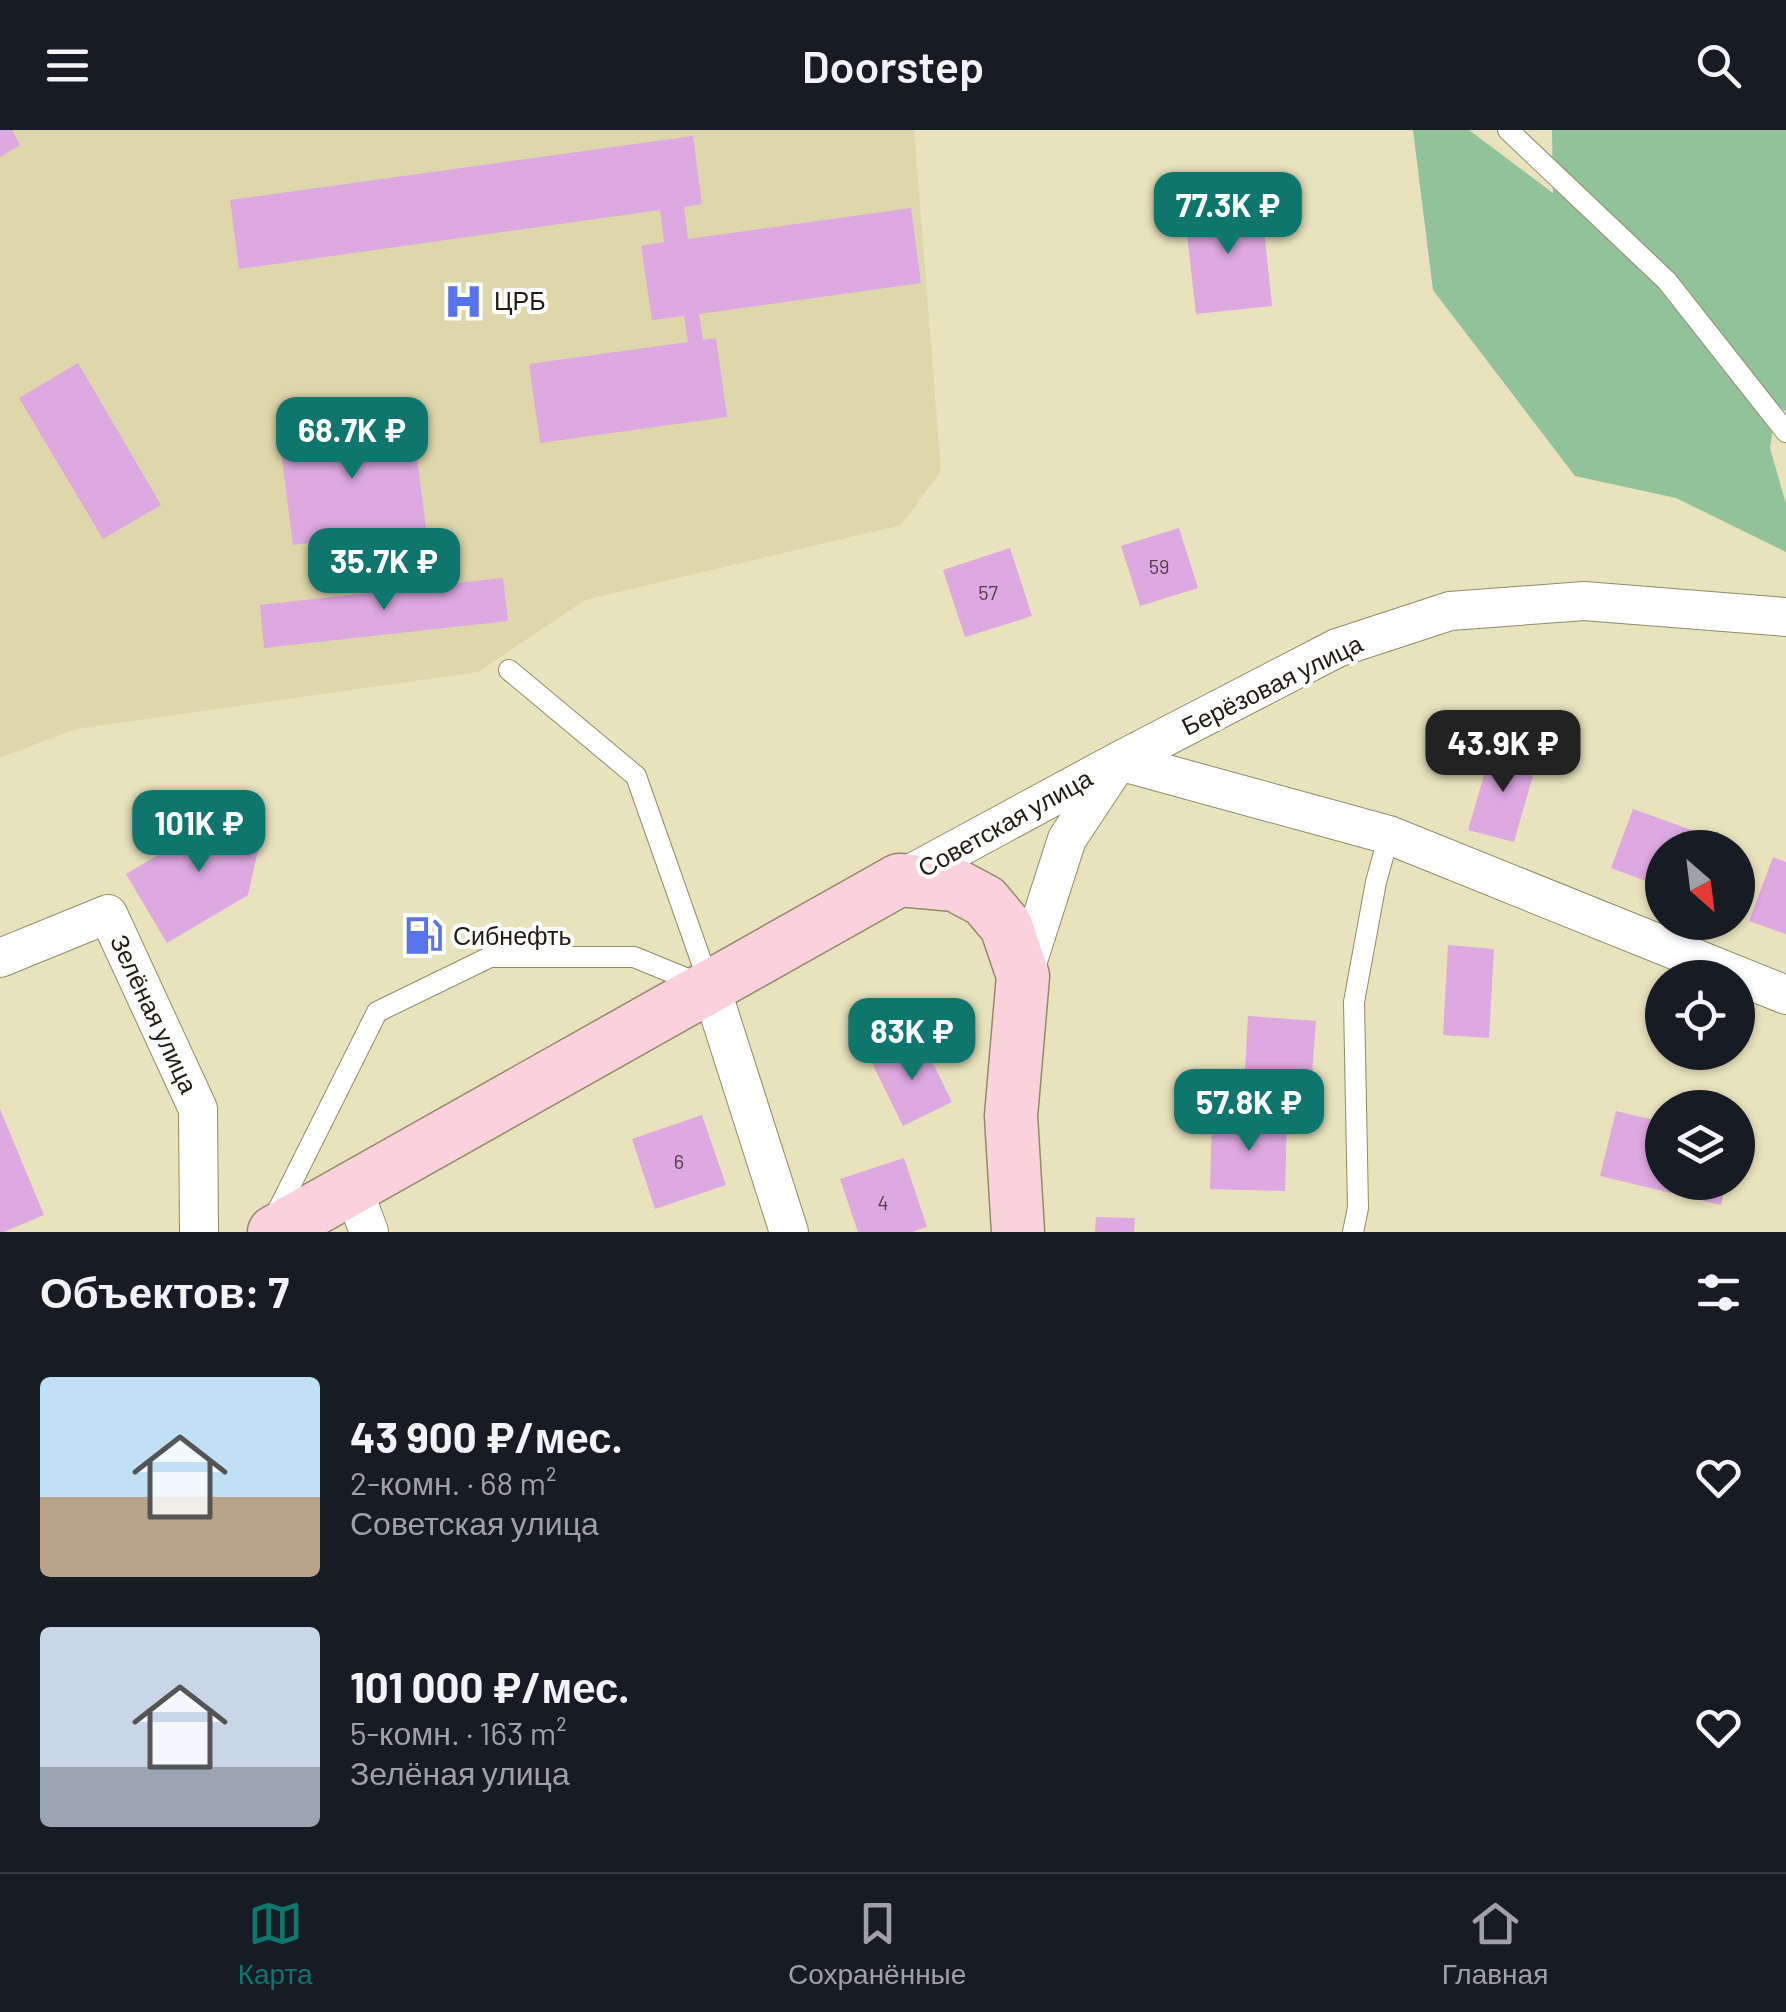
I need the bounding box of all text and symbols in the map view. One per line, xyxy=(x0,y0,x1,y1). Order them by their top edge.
icon: menu xyxy=(40,38,95,93)
text: Doorstep xyxy=(802,38,984,92)
icon: search xyxy=(1691,38,1746,93)
pin: 77.3K ₽ xyxy=(1136,172,1320,257)
text: 77.3K ₽ xyxy=(1176,185,1280,223)
hospital icon: ЦРБ xyxy=(443,280,485,322)
place label: ЦРБ xyxy=(494,285,546,315)
pin: 68.7K ₽ xyxy=(260,397,444,482)
text: 68.7K ₽ xyxy=(298,410,406,448)
pin: 35.7K ₽ xyxy=(292,528,476,613)
text: 35.7K ₽ xyxy=(330,541,438,579)
house number: 59 xyxy=(1149,554,1169,578)
house number: 57 xyxy=(978,580,998,604)
street label: Берёзовая улица xyxy=(1176,627,1367,741)
pin: 43.9K ₽ xyxy=(1411,710,1595,795)
text: 43.9K ₽ xyxy=(1447,723,1559,761)
street label: Советская улица xyxy=(912,762,1097,882)
pin: 101K ₽ xyxy=(118,790,280,875)
text: 101K ₽ xyxy=(154,803,244,841)
north arrow xyxy=(1645,830,1755,940)
map controls xyxy=(1645,830,1755,1200)
fuel station icon: Сибнефть xyxy=(402,915,444,957)
place label: Сибнефть xyxy=(453,920,572,950)
street label: Зелёная улица xyxy=(105,929,205,1098)
button: locate xyxy=(1645,960,1755,1070)
pin: 83K ₽ xyxy=(842,998,982,1083)
text: 83K ₽ xyxy=(870,1011,954,1049)
pin: 57.8K ₽ xyxy=(1157,1069,1341,1154)
text: 57.8K ₽ xyxy=(1196,1082,1302,1120)
button: layers xyxy=(1645,1090,1755,1200)
house number: 6 xyxy=(674,1149,684,1173)
house number: 4 xyxy=(877,1190,889,1214)
icon: filters xyxy=(1691,1265,1746,1320)
text: Объектов: 7 xyxy=(40,1266,289,1316)
text: 43 900 ₽/мес. xyxy=(350,1411,623,1461)
icon: home xyxy=(120,1417,240,1537)
icon: heart xyxy=(1691,1450,1746,1505)
text: 2-комн. · 68 m² xyxy=(350,1463,556,1501)
text: Советская улица xyxy=(350,1503,599,1541)
text: 101 000 ₽/мес. xyxy=(350,1661,630,1711)
icon: home xyxy=(120,1667,240,1787)
icon: heart xyxy=(1691,1700,1746,1755)
text: 5-комн. · 163 m² xyxy=(350,1713,567,1751)
text: Зелёная улица xyxy=(350,1753,570,1791)
tab: Карта xyxy=(238,1896,313,1991)
tab: Сохранённые xyxy=(788,1896,966,1991)
tab: Главная xyxy=(1442,1896,1548,1991)

